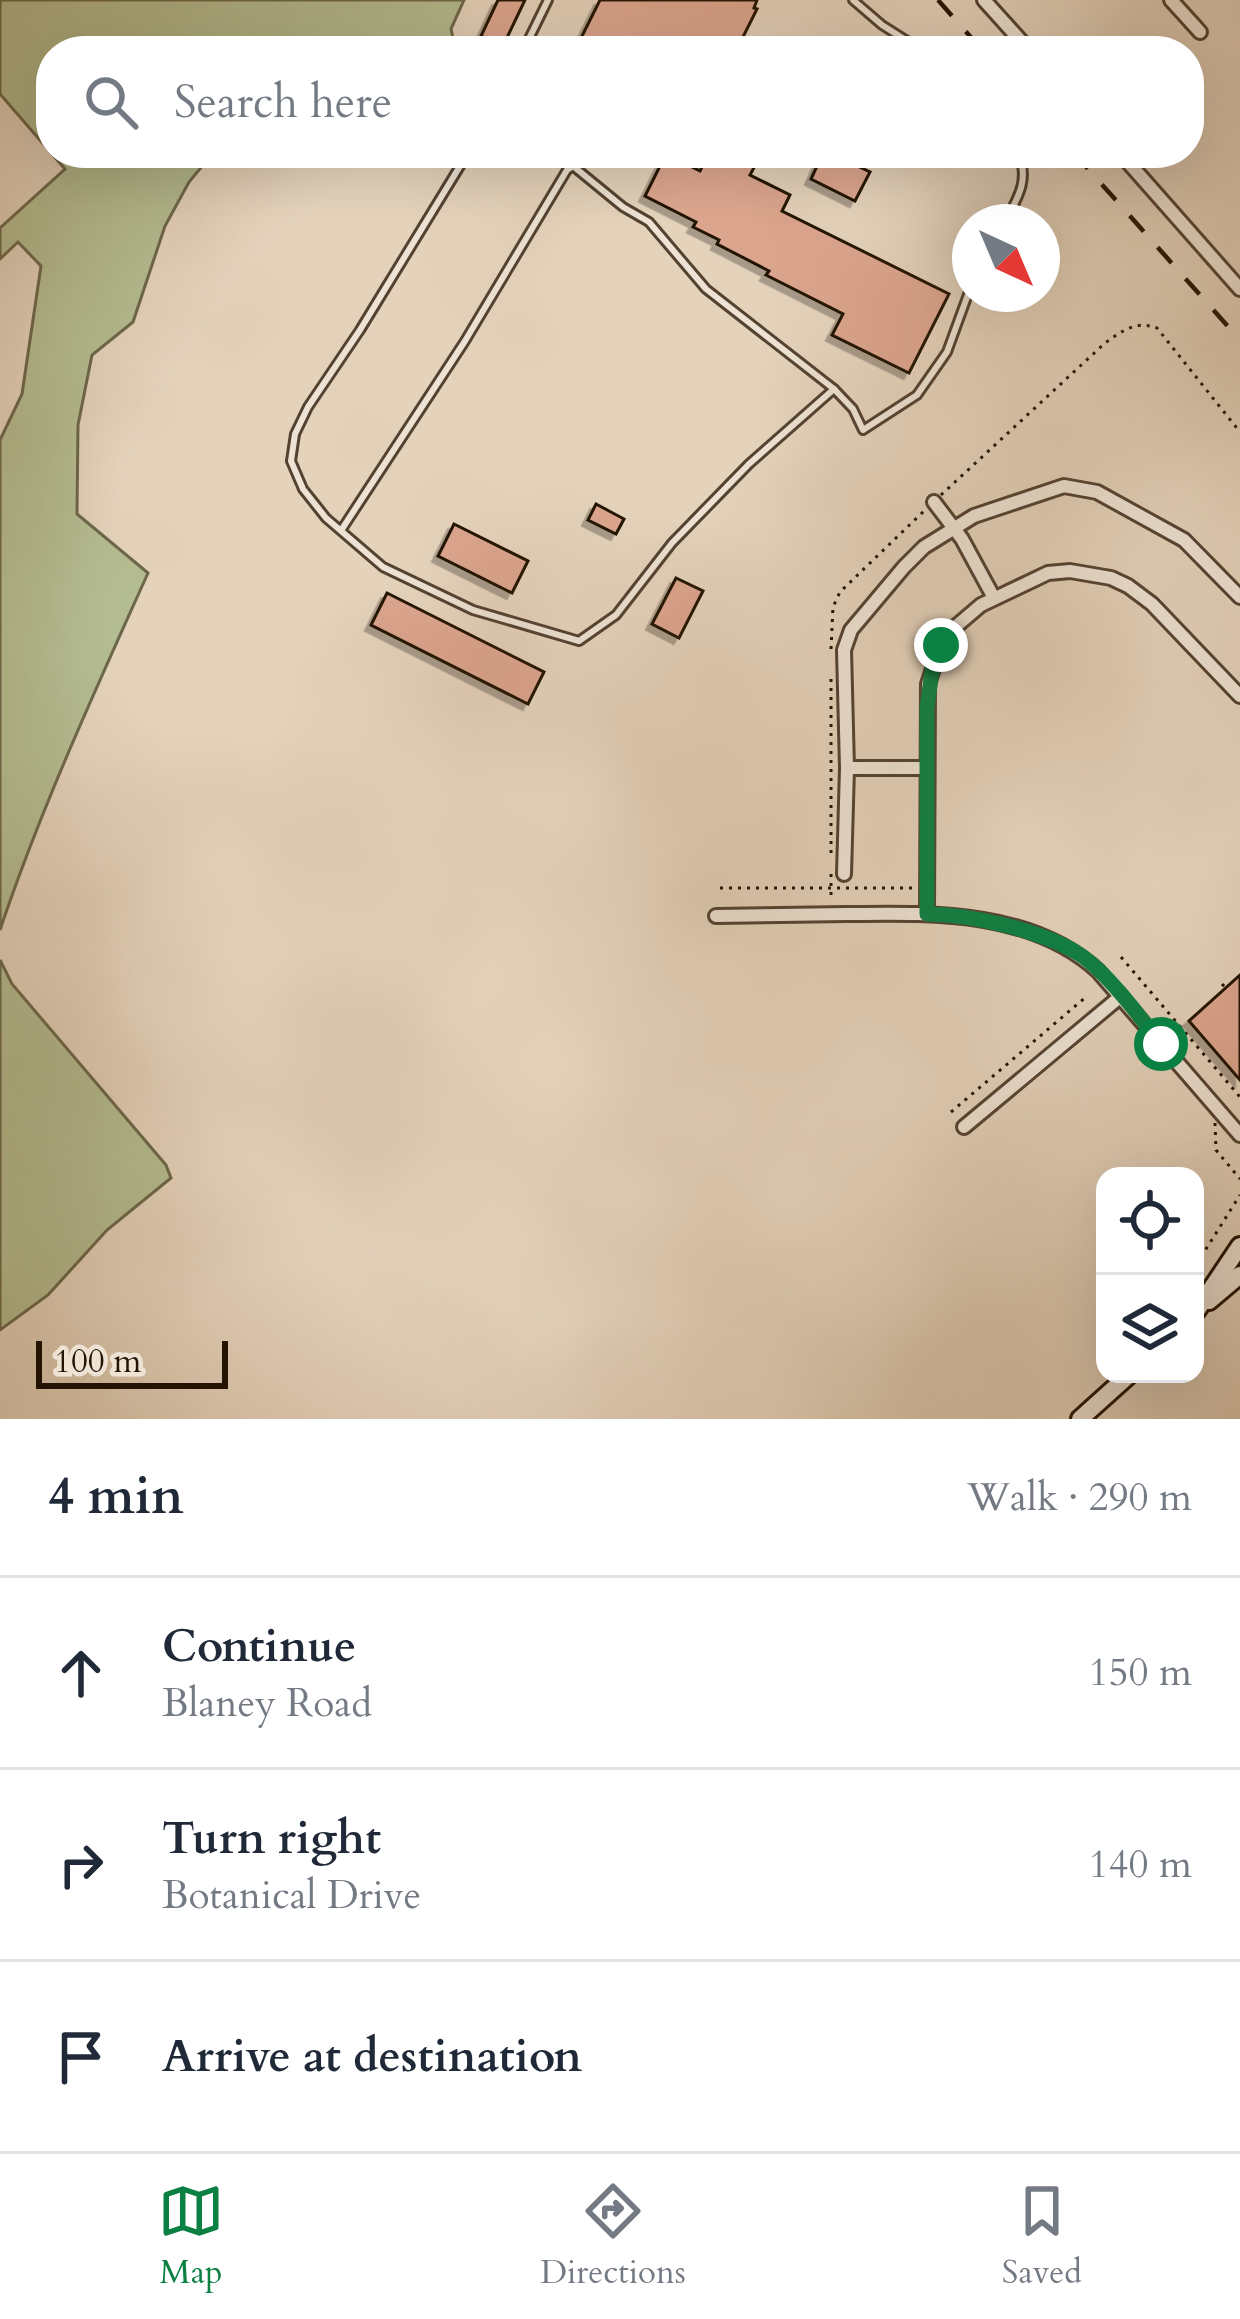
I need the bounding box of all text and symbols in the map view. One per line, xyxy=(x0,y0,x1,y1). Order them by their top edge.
search box xyxy=(36,36,1204,168)
icon: search xyxy=(78,69,144,135)
text: Search here xyxy=(174,72,392,133)
north arrow xyxy=(952,204,1060,312)
route end xyxy=(914,618,968,672)
route start xyxy=(1134,1017,1188,1071)
map controls xyxy=(1096,1167,1204,1383)
button: locate xyxy=(1096,1167,1204,1275)
button: layers xyxy=(1096,1275,1204,1383)
scale bar xyxy=(36,1335,228,1388)
text: 100 m xyxy=(54,1339,141,1384)
text: 4 min xyxy=(48,1462,184,1532)
text: Walk · 290 m xyxy=(967,1471,1192,1524)
text: Continue xyxy=(162,1616,356,1677)
icon: ahead xyxy=(48,1640,114,1706)
text: 150 m xyxy=(1089,1646,1192,1699)
text: Blaney Road xyxy=(162,1677,372,1730)
text: Turn right xyxy=(162,1808,381,1869)
icon: right xyxy=(48,1832,114,1898)
text: 140 m xyxy=(1089,1838,1192,1891)
text: Botanical Drive xyxy=(162,1869,421,1922)
icon: arrive xyxy=(48,2024,114,2090)
text: Arrive at destination xyxy=(162,2026,582,2087)
tab: Map xyxy=(158,2178,224,2295)
tab: Directions xyxy=(540,2178,686,2295)
tab: Saved xyxy=(1002,2178,1082,2295)

